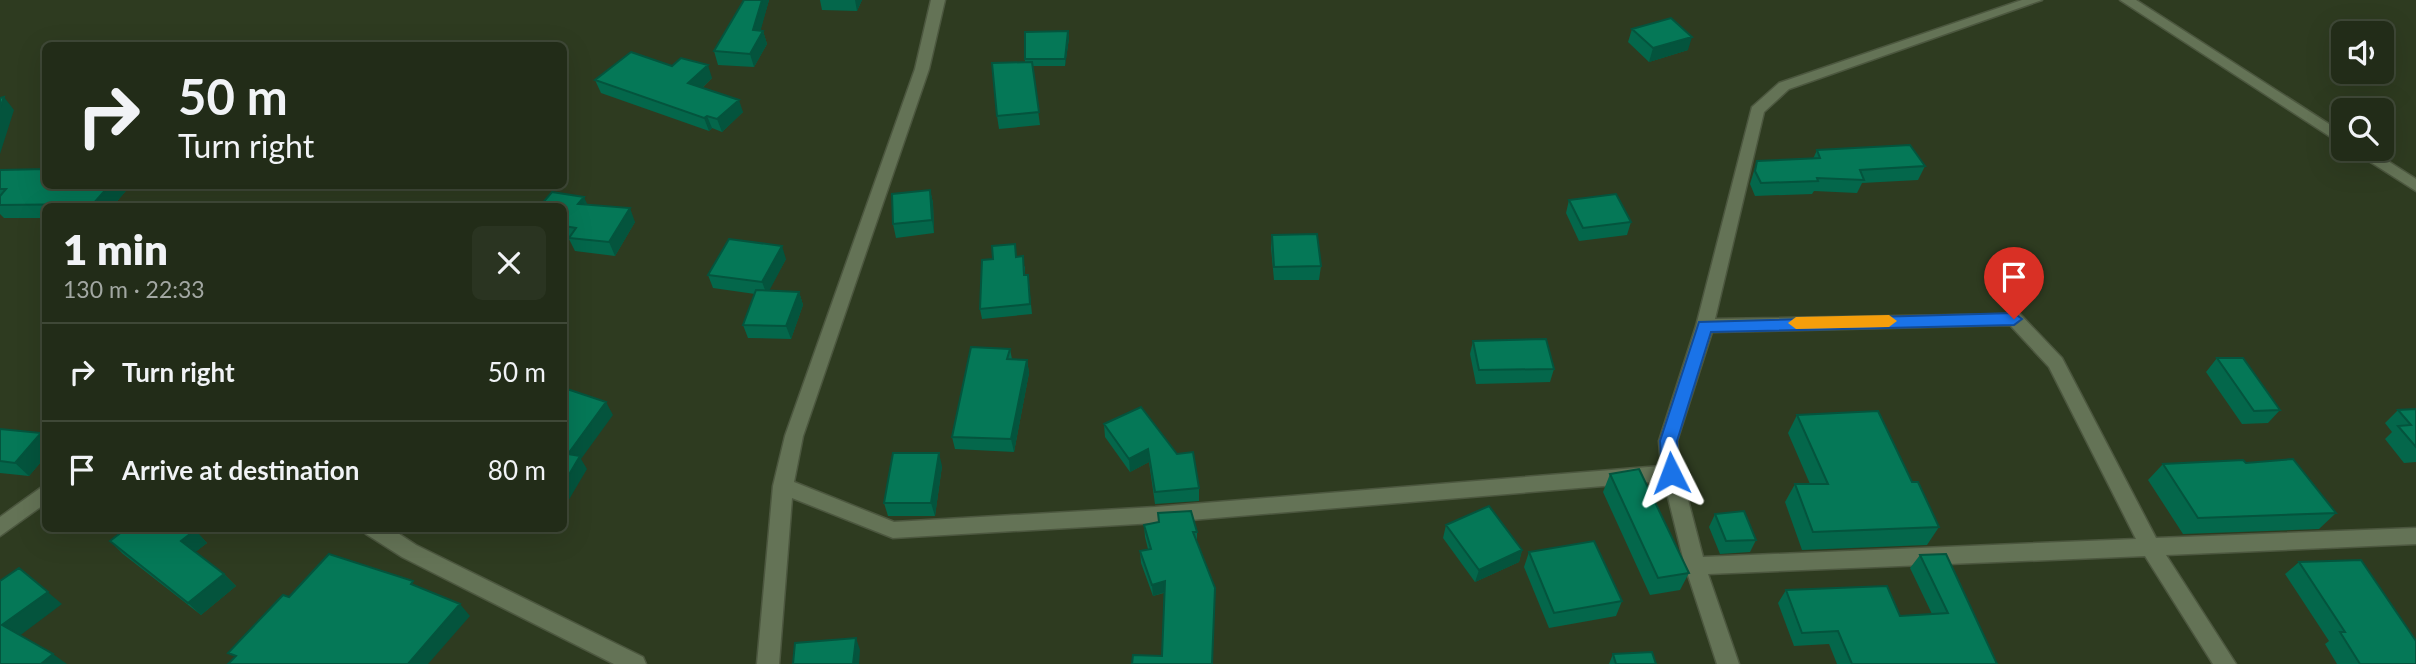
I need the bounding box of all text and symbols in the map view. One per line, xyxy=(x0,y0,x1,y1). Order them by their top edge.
map controls xyxy=(2331,21,2394,161)
button: sound xyxy=(2331,21,2394,84)
text: 50 m xyxy=(178,67,288,125)
icon: right xyxy=(63,70,154,161)
button: search xyxy=(2331,98,2394,161)
text: Turn right xyxy=(178,126,314,165)
text: 1 min xyxy=(63,224,168,274)
button: close xyxy=(472,226,546,300)
pin xyxy=(1984,247,2044,319)
icon: arrive xyxy=(1995,258,2033,296)
text: 130 m · 22:33 xyxy=(63,275,205,303)
icon: right xyxy=(63,353,101,391)
text: Turn right xyxy=(122,356,235,388)
text: 50 m xyxy=(488,356,546,388)
position arrow xyxy=(1634,436,1708,510)
icon: arrive xyxy=(63,451,101,489)
text: Arrive at destination xyxy=(122,454,359,486)
text: 80 m xyxy=(488,454,546,486)

